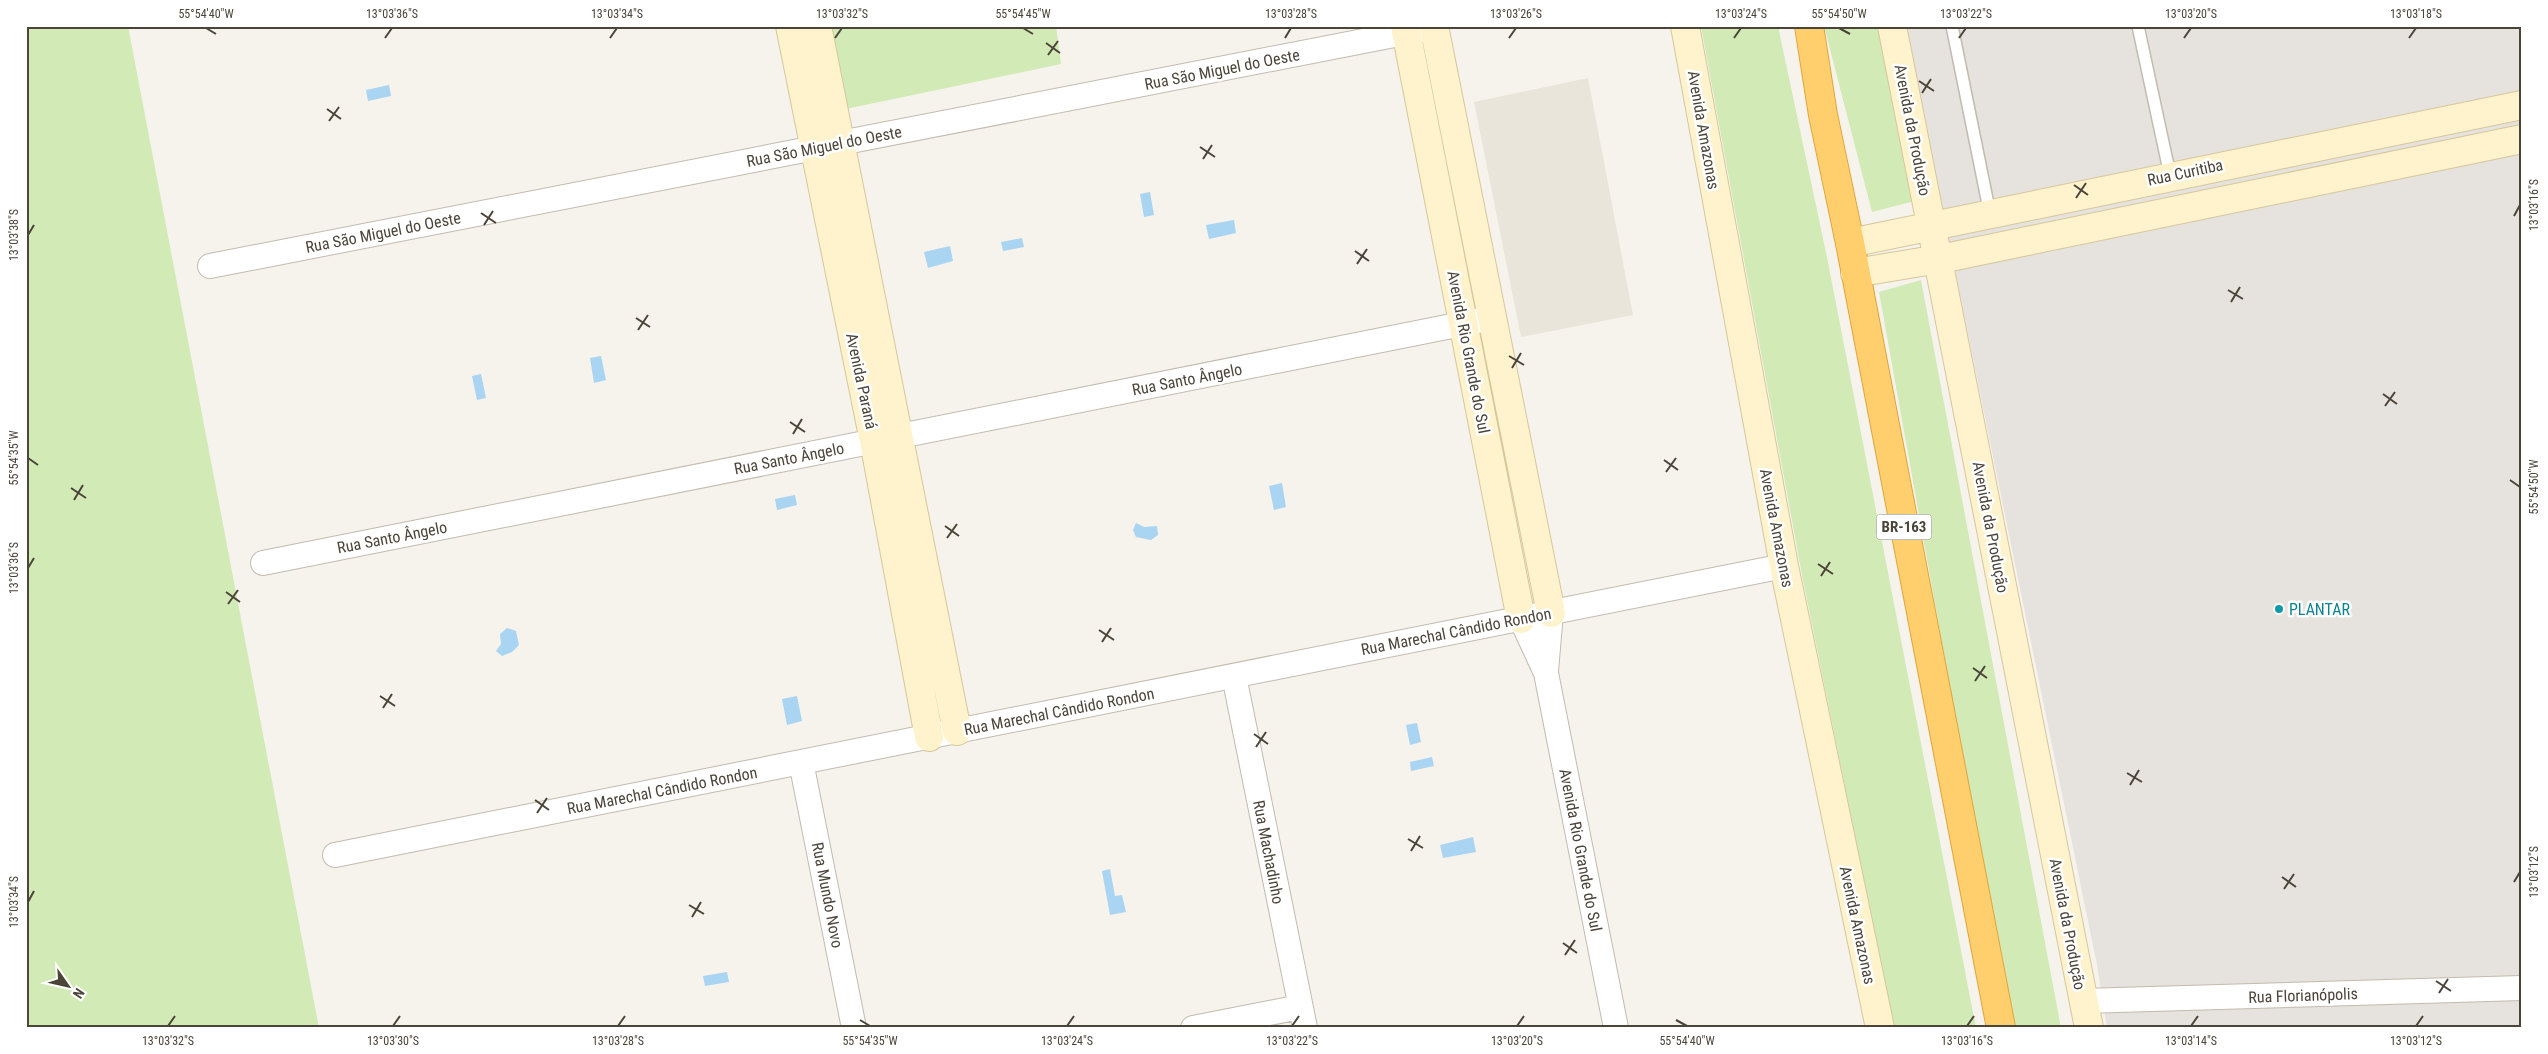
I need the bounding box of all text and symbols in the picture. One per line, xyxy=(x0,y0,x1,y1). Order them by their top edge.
text: 55°54'40"W xyxy=(178,7,234,21)
text: 13°03'36"S xyxy=(366,7,418,21)
text: 13°03'34"S xyxy=(591,7,643,21)
text: 13°03'32"S xyxy=(816,7,868,21)
text: 55°54'45"W xyxy=(995,7,1051,21)
text: 13°03'28"S xyxy=(1265,7,1317,21)
text: 13°03'26"S xyxy=(1490,7,1542,21)
text: 13°03'24"S xyxy=(1715,7,1767,21)
text: 55°54'50"W xyxy=(1811,7,1867,21)
text: 13°03'22"S xyxy=(1940,7,1992,21)
text: 13°03'20"S xyxy=(2165,7,2217,21)
text: 13°03'18"S xyxy=(2390,7,2442,21)
street label: Rua São Miguel do Oeste xyxy=(1143,45,1301,94)
street label: Avenida da Produção xyxy=(1890,63,1935,197)
street label: Avenida Amazonas xyxy=(1684,69,1723,191)
street label: Rua São Miguel do Oeste xyxy=(745,122,903,171)
street label: Rua Curitiba xyxy=(2146,155,2225,190)
text: 13°03'16"S xyxy=(2527,179,2541,231)
street label: Rua São Miguel do Oeste xyxy=(304,208,462,257)
text: 13°03'38"S xyxy=(7,209,21,261)
street label: Avenida Rio Grande do Sul xyxy=(1443,269,1494,435)
street label: Avenida Paraná xyxy=(842,331,881,431)
street label: Rua Santo Ângelo xyxy=(1130,360,1244,399)
text: 55°54'35"W xyxy=(7,430,21,486)
street label: Rua Santo Ângelo xyxy=(732,439,846,478)
text: 55°54'50"W xyxy=(2527,459,2541,515)
street label: Avenida da Produção xyxy=(1968,460,2013,594)
street label: Avenida Amazonas xyxy=(1756,467,1797,589)
road number: BR-163 xyxy=(1876,514,1932,540)
street label: Rua Santo Ângelo xyxy=(335,518,449,557)
text: 13°03'36"S xyxy=(7,542,21,594)
place label: PLANTAR xyxy=(2289,600,2350,619)
marker: PLANTAR xyxy=(2273,603,2285,615)
street label: Rua Marechal Cândido Rondon xyxy=(1359,604,1553,659)
street label: Rua Marechal Cândido Rondon xyxy=(962,684,1156,739)
street label: Rua Marechal Cândido Rondon xyxy=(565,763,759,818)
street label: Avenida Rio Grande do Sul xyxy=(1555,767,1606,933)
street label: Rua Machadinho xyxy=(1249,799,1288,906)
street label: Rua Mundo Novo xyxy=(808,841,847,950)
text: 13°03'12"S xyxy=(2527,846,2541,898)
street label: Avenida da Produção xyxy=(2045,857,2090,991)
street label: Avenida Amazonas xyxy=(1836,864,1879,986)
text: 13°03'34"S xyxy=(7,876,21,928)
north arrow xyxy=(42,962,92,1012)
street label: Rua Florianópolis xyxy=(2248,984,2358,1007)
text: N xyxy=(70,985,88,1001)
text: 13°03'32"S xyxy=(142,1034,194,1048)
text: 13°03'30"S xyxy=(367,1034,419,1048)
text: 13°03'28"S xyxy=(592,1034,644,1048)
text: 55°54'35"W xyxy=(842,1034,898,1048)
text: 13°03'24"S xyxy=(1041,1034,1093,1048)
text: 13°03'22"S xyxy=(1266,1034,1318,1048)
text: 13°03'20"S xyxy=(1491,1034,1543,1048)
text: 55°54'40"W xyxy=(1659,1034,1715,1048)
text: 13°03'16"S xyxy=(1941,1034,1993,1048)
text: 13°03'14"S xyxy=(2165,1034,2217,1048)
text: 13°03'12"S xyxy=(2390,1034,2442,1048)

